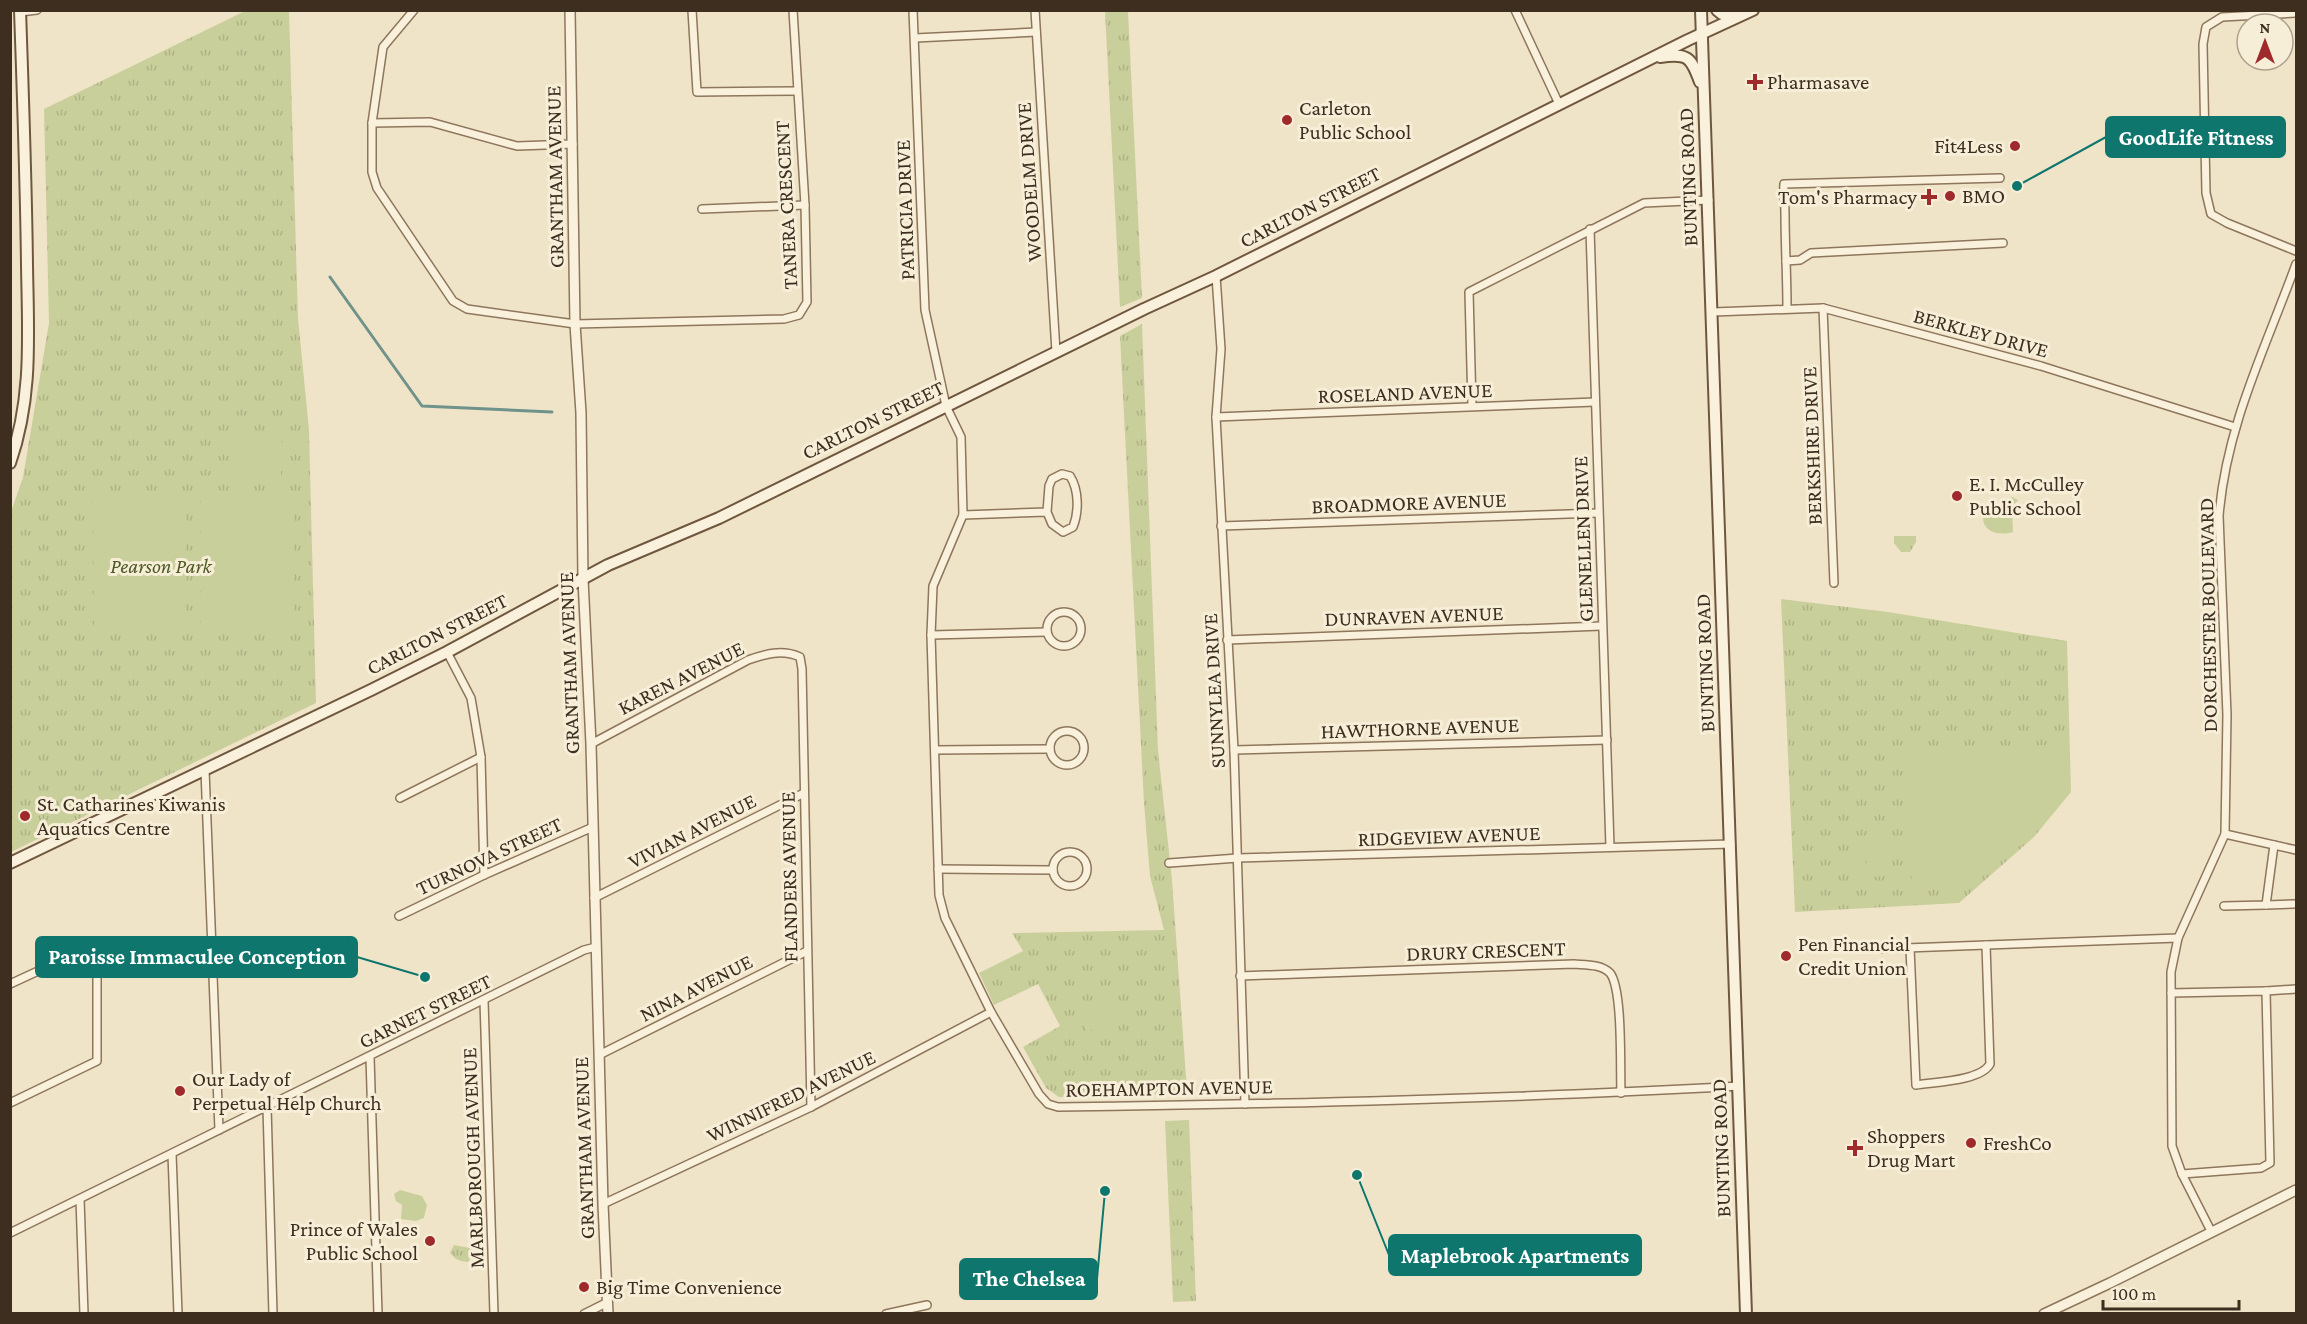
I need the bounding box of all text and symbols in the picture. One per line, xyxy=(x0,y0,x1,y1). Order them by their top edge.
north arrow xyxy=(2235,12,2295,72)
text: N xyxy=(2260,19,2271,36)
place label: Pharmasave xyxy=(1767,70,1869,94)
marker: Pharmasave xyxy=(1748,75,1762,89)
street label: GRANTHAM AVENUE xyxy=(541,86,569,268)
place label: Carleton Public School xyxy=(1299,96,1411,144)
street label: WOODELM DRIVE xyxy=(1011,101,1047,263)
street label: BUNTING ROAD xyxy=(1674,107,1702,247)
marker: Carleton Public School xyxy=(1280,113,1294,127)
callout: GoodLife Fitness xyxy=(2106,117,2285,157)
street label: TANERA CRESCENT xyxy=(770,119,802,290)
text: GoodLife Fitness xyxy=(2118,125,2274,150)
place label: Fit4Less xyxy=(1934,134,2003,158)
street label: PATRICIA DRIVE xyxy=(891,139,919,281)
marker: Fit4Less xyxy=(2008,139,2022,153)
street label: CARLTON STREET xyxy=(1236,161,1385,253)
place label: BMO xyxy=(1962,184,2005,208)
place label: Tom's Pharmacy xyxy=(1778,185,1917,209)
marker: BMO xyxy=(1943,189,1957,203)
marker: Tom's Pharmacy xyxy=(1922,190,1936,204)
street label: BERKLEY DRIVE xyxy=(1911,303,2051,363)
street label: BERKSHIRE DRIVE xyxy=(1797,366,1827,526)
street label: CARLTON STREET xyxy=(798,375,948,465)
street label: ROSELAND AVENUE xyxy=(1317,378,1493,408)
street label: GLENELLEN DRIVE xyxy=(1568,456,1598,622)
place label: E. I. McCulley Public School xyxy=(1969,472,2084,520)
street label: BROADMORE AVENUE xyxy=(1311,488,1507,518)
marker: E. I. McCulley Public School xyxy=(1950,489,1964,503)
street label: DORCHESTER BOULEVARD xyxy=(2194,497,2222,733)
park label: Pearson Park xyxy=(110,554,213,578)
street label: GRANTHAM AVENUE xyxy=(554,571,584,755)
street label: CARLTON STREET xyxy=(363,588,512,680)
street label: BUNTING ROAD xyxy=(1691,593,1719,733)
street label: DUNRAVEN AVENUE xyxy=(1324,601,1504,631)
street label: SUNNYLEA DRIVE xyxy=(1198,613,1230,769)
street label: KAREN AVENUE xyxy=(614,636,748,720)
street label: HAWTHORNE AVENUE xyxy=(1320,713,1520,743)
street label: VIVIAN AVENUE xyxy=(624,788,760,874)
street label: FLANDERS AVENUE xyxy=(776,791,802,963)
place label: St. Catharines Kiwanis Aquatics Centre xyxy=(37,792,226,840)
marker: St. Catharines Kiwanis Aquatics Centre xyxy=(18,809,32,823)
street label: TURNOVA STREET xyxy=(412,811,566,900)
street label: RIDGEVIEW AVENUE xyxy=(1357,821,1541,851)
place label: Pen Financial Credit Union xyxy=(1798,932,1910,980)
street label: DRURY CRESCENT xyxy=(1406,936,1567,966)
callout: Paroisse Immaculee Conception xyxy=(36,937,357,977)
text: Paroisse Immaculee Conception xyxy=(48,944,346,969)
street label: NINA AVENUE xyxy=(636,949,756,1027)
marker: Pen Financial Credit Union xyxy=(1779,949,1793,963)
street label: GARNET STREET xyxy=(355,968,496,1053)
street label: WINNIFRED AVENUE xyxy=(703,1045,879,1147)
street label: MARLBOROUGH AVENUE xyxy=(457,1047,489,1269)
street label: GRANTHAM AVENUE xyxy=(569,1056,599,1240)
place label: Our Lady of Perpetual Help Church xyxy=(192,1067,382,1115)
street label: ROEHAMPTON AVENUE xyxy=(1065,1074,1273,1102)
street label: BUNTING ROAD xyxy=(1707,1078,1735,1218)
marker: Our Lady of Perpetual Help Church xyxy=(173,1084,187,1098)
place label: Shoppers Drug Mart xyxy=(1867,1124,1956,1172)
place label: FreshCo xyxy=(1983,1131,2052,1155)
marker: FreshCo xyxy=(1964,1136,1978,1150)
marker: Shoppers Drug Mart xyxy=(1848,1141,1862,1155)
place label: Prince of Wales Public School xyxy=(290,1217,418,1265)
marker: Prince of Wales Public School xyxy=(423,1234,437,1248)
callout: Maplebrook Apartments xyxy=(1389,1235,1641,1275)
text: Maplebrook Apartments xyxy=(1401,1243,1629,1268)
callout: The Chelsea xyxy=(960,1259,1097,1299)
text: The Chelsea xyxy=(973,1266,1086,1291)
scale bar xyxy=(2103,1273,2240,1311)
place label: Big Time Convenience xyxy=(596,1275,782,1299)
marker: Big Time Convenience xyxy=(577,1280,591,1294)
text: 100 m xyxy=(2112,1284,2157,1304)

